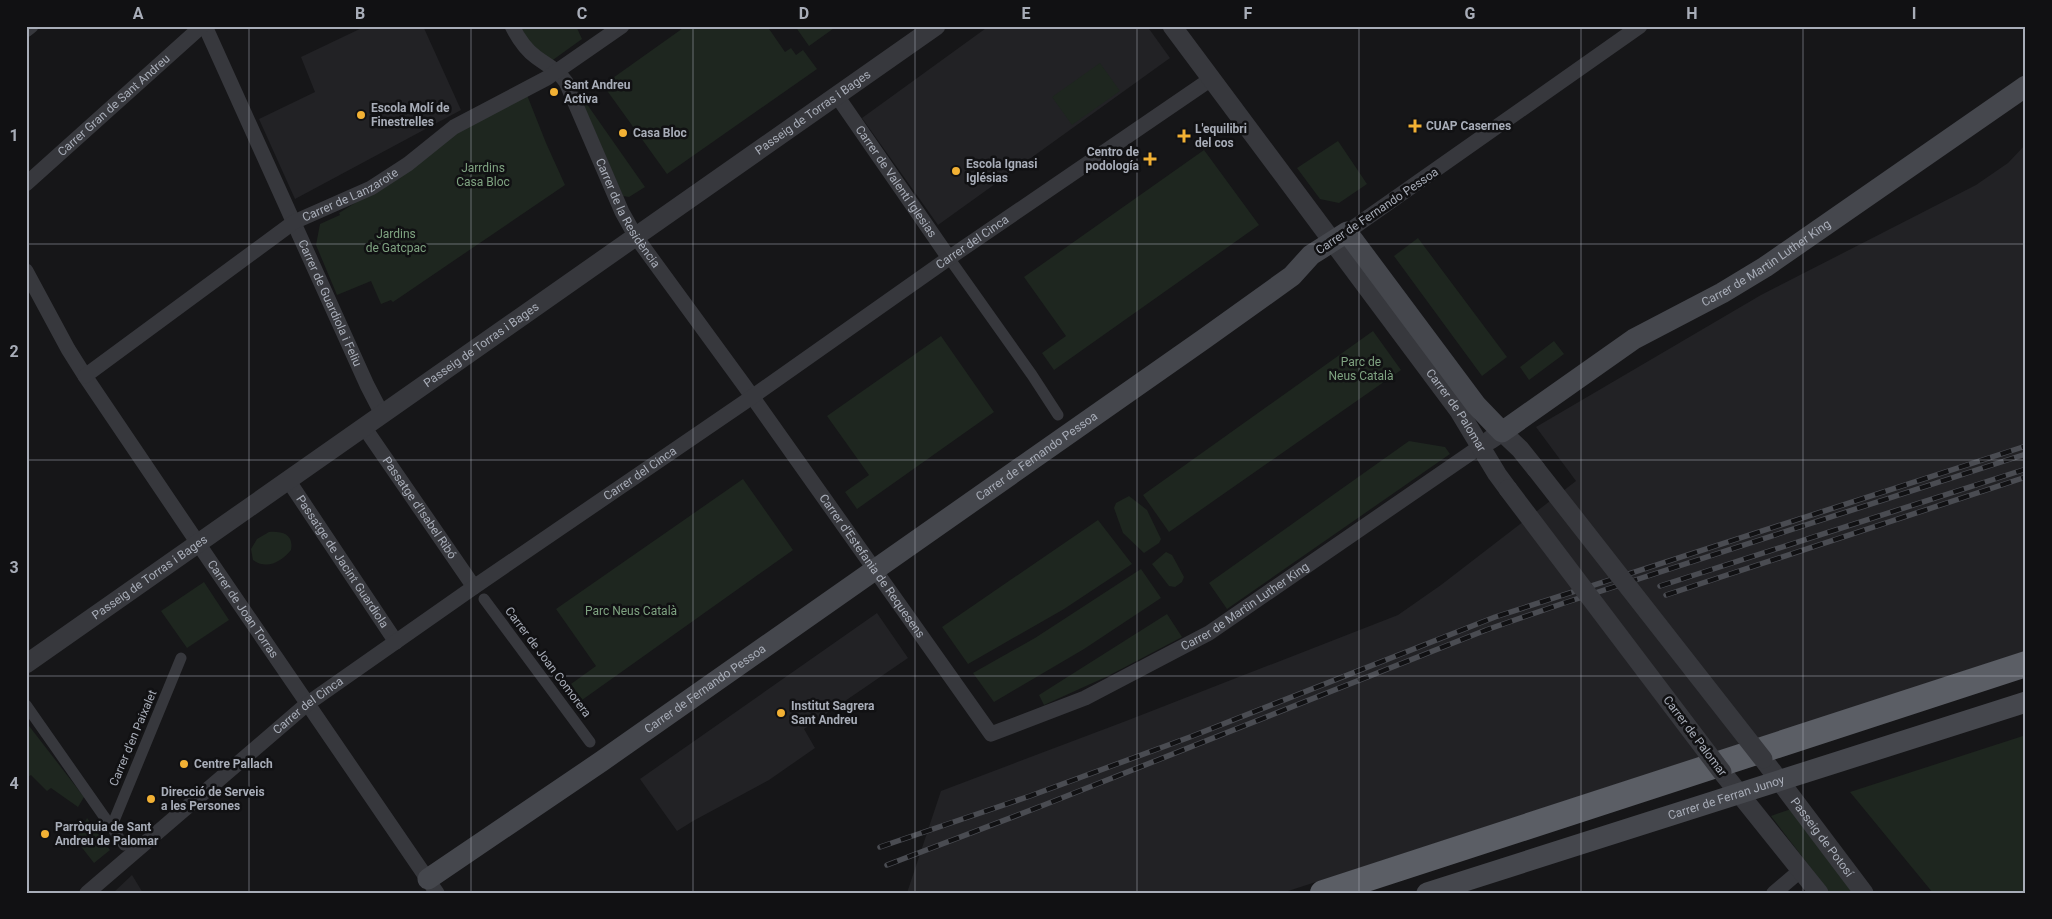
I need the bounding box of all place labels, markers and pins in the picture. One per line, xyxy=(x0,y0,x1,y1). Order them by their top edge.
place label: Sant Andreu Activa xyxy=(564,78,631,106)
marker: Sant Andreu Activa xyxy=(548,86,560,98)
place label: Escola Molí de Finestrelles xyxy=(371,101,450,129)
marker: Escola Molí de Finestrelles xyxy=(355,109,367,121)
marker: CUAP Casernes xyxy=(1408,119,1422,133)
place label: CUAP Casernes xyxy=(1426,119,1511,133)
place label: L'equilibri del cos xyxy=(1195,122,1247,150)
place label: Casa Bloc xyxy=(633,126,687,140)
marker: Casa Bloc xyxy=(617,127,629,139)
marker: L'equilibri del cos xyxy=(1177,129,1191,143)
place label: Centro de podología xyxy=(1085,145,1140,173)
marker: Centro de podología xyxy=(1143,152,1157,166)
place label: Escola Ignasi Iglésias xyxy=(966,157,1037,185)
marker: Escola Ignasi Iglésias xyxy=(950,165,962,177)
place label: Institut Sagrera Sant Andreu xyxy=(791,699,875,727)
marker: Institut Sagrera Sant Andreu xyxy=(775,707,787,719)
place label: Centre Pallach xyxy=(194,757,273,771)
marker: Centre Pallach xyxy=(178,758,190,770)
place label: Direcció de Serveis a les Persones xyxy=(161,785,265,813)
marker: Direcció de Serveis a les Persones xyxy=(145,793,157,805)
place label: Parròquia de Sant Andreu de Palomar xyxy=(55,820,159,848)
marker: Parròquia de Sant Andreu de Palomar xyxy=(39,828,51,840)

